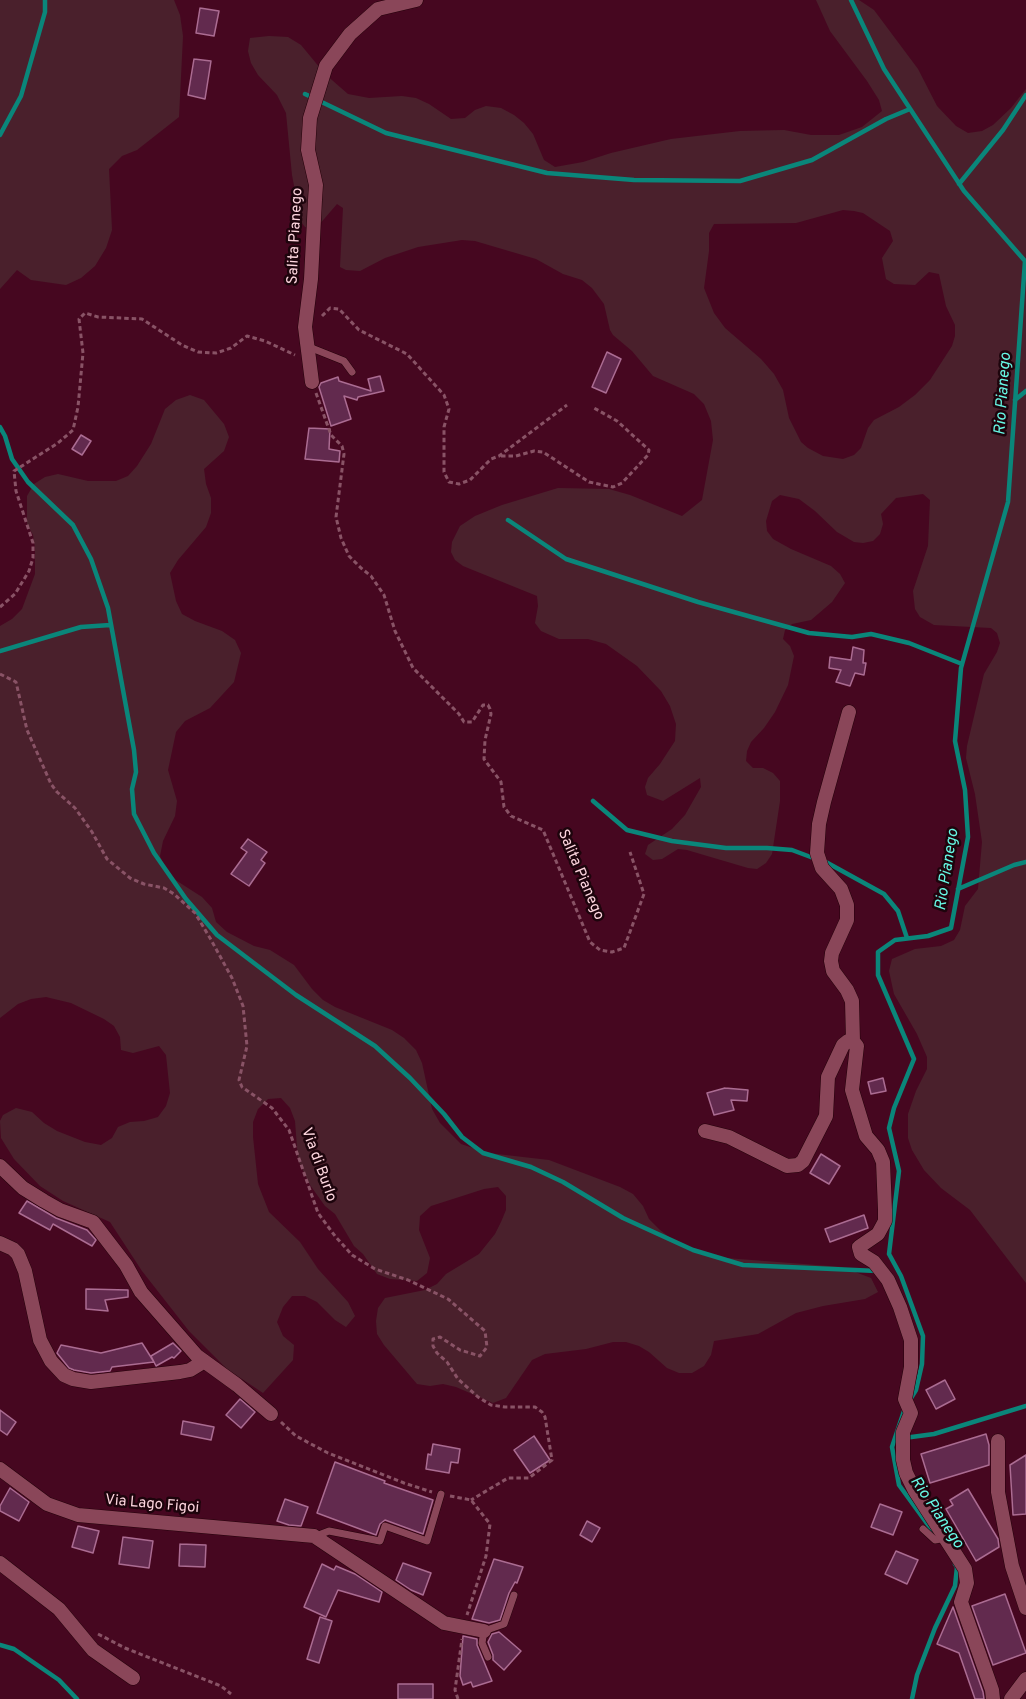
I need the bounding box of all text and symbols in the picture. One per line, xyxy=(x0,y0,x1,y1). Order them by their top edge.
street label: Salita Pianego xyxy=(284,187,308,285)
water label: Rio Pianego xyxy=(992,352,1016,436)
street label: Salita Pianego xyxy=(553,827,607,923)
water label: Rio Pianego xyxy=(932,828,964,912)
street label: Via di Burlo xyxy=(296,1126,340,1204)
water label: Rio Pianego xyxy=(905,1473,967,1553)
street label: Via Lago Figoi xyxy=(104,1492,200,1518)

